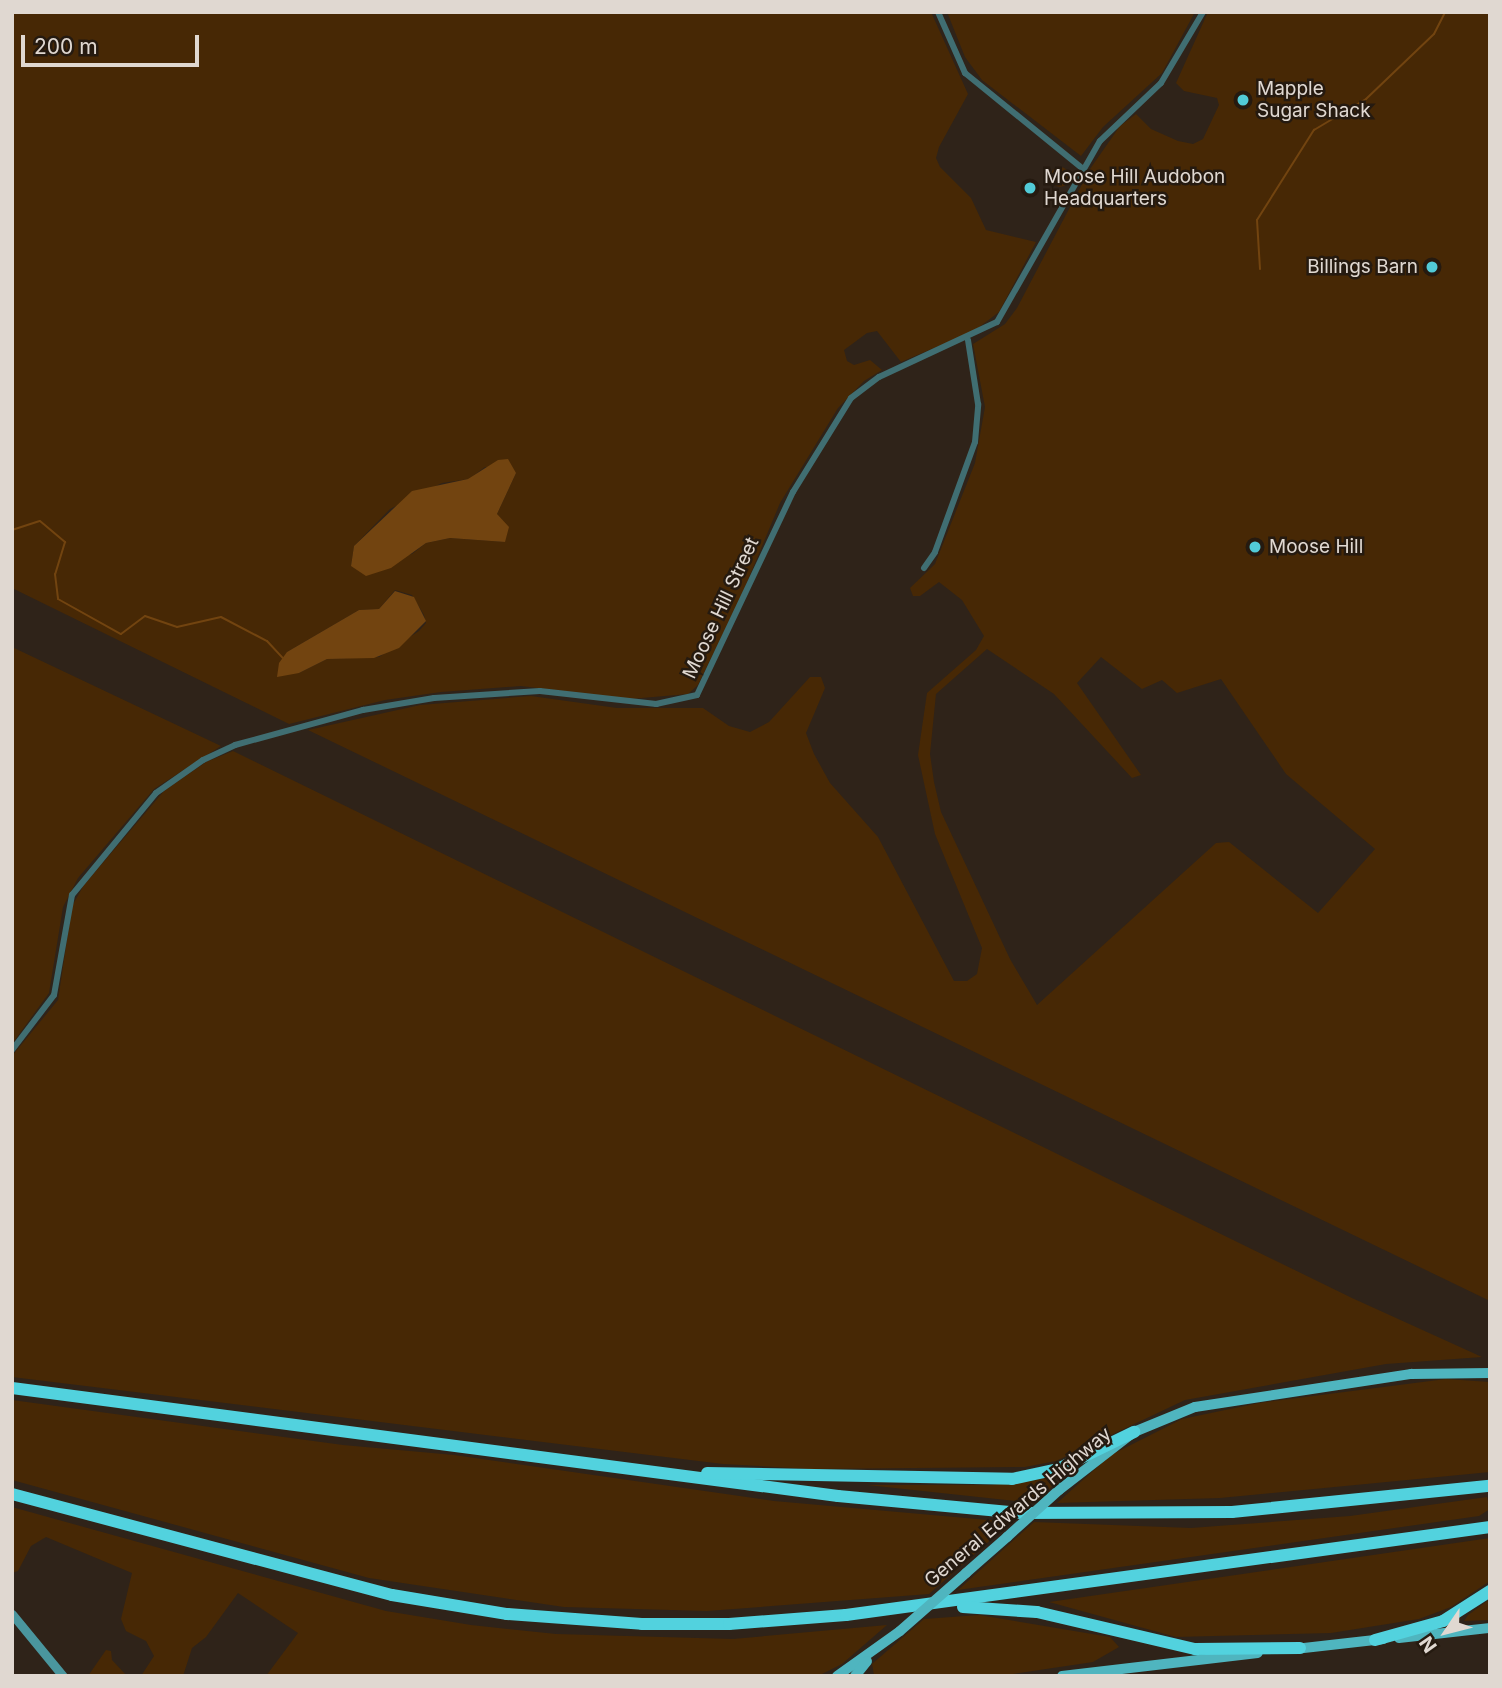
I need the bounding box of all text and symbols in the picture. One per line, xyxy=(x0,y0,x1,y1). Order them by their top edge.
scale bar xyxy=(24,21,203,65)
text: 200 m xyxy=(34,34,98,59)
place label: Mapple Sugar Shack xyxy=(1257,78,1371,122)
marker: Mapple Sugar Shack xyxy=(1235,92,1251,108)
place label: Moose Hill Audobon Headquarters xyxy=(1044,166,1225,210)
marker: Moose Hill Audobon Headquarters xyxy=(1022,180,1038,196)
place label: Billings Barn xyxy=(1307,256,1418,278)
marker: Billings Barn xyxy=(1424,259,1440,275)
street label: Moose Hill Street xyxy=(678,534,764,682)
place label: Moose Hill xyxy=(1269,536,1363,558)
marker: Moose Hill xyxy=(1247,539,1263,555)
street label: General Edwards Highway xyxy=(920,1422,1116,1592)
north arrow xyxy=(1411,1597,1481,1667)
text: N xyxy=(1415,1632,1442,1657)

